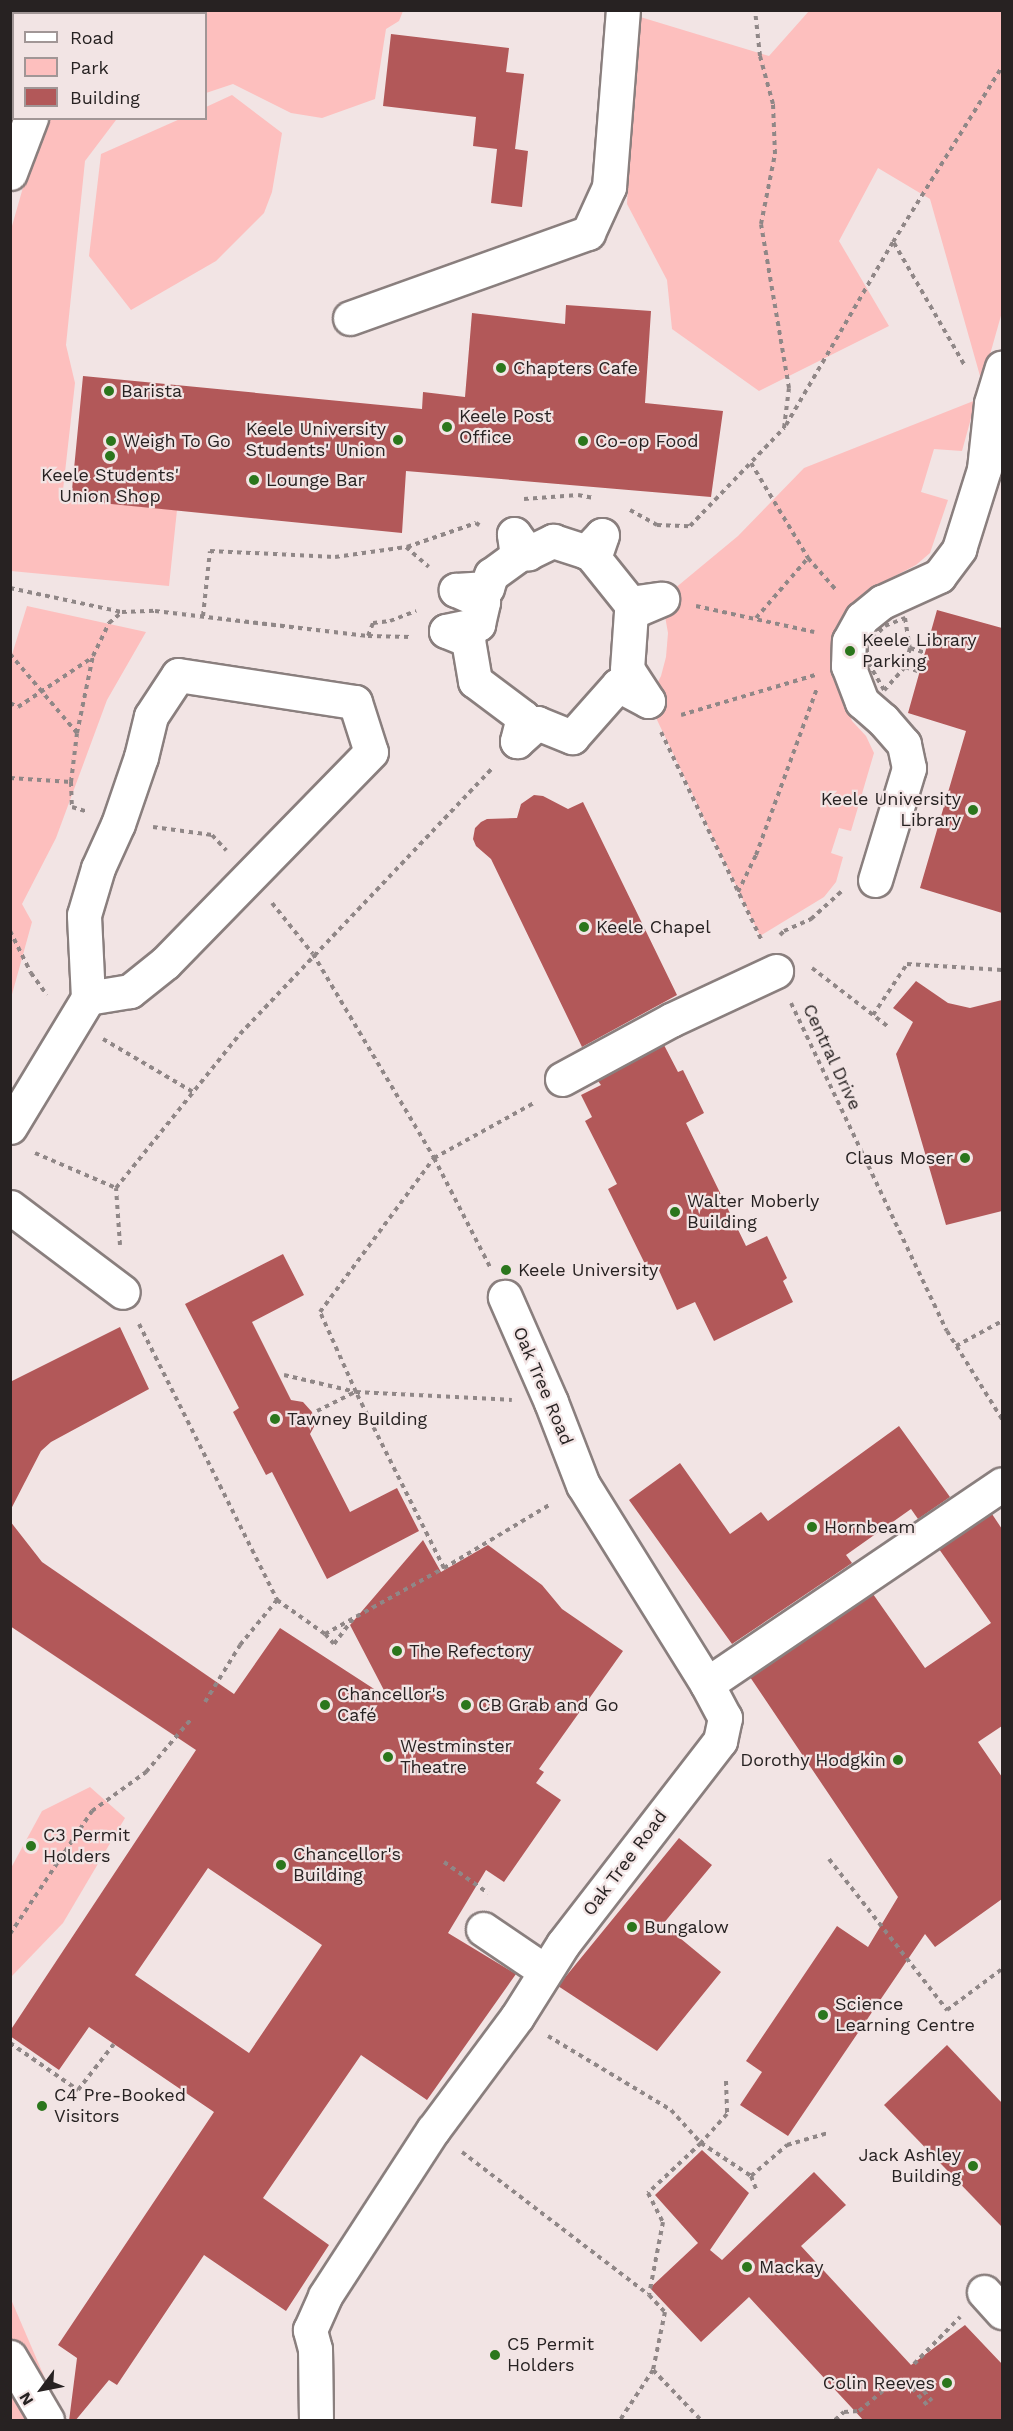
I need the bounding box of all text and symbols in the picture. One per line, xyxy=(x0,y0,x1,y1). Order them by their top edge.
legend xyxy=(12,12,207,120)
text: Road xyxy=(70,27,114,48)
text: Park xyxy=(70,57,109,78)
text: Building xyxy=(70,87,140,108)
place label: Chapters Cafe xyxy=(513,357,638,379)
marker: Chapters Cafe xyxy=(494,361,508,375)
place label: Barista xyxy=(121,380,182,402)
marker: Barista xyxy=(102,384,116,398)
place label: Keele Post Office xyxy=(459,406,552,448)
place label: Keele University Students' Union xyxy=(245,419,386,462)
marker: Keele Post Office xyxy=(440,420,454,434)
place label: Weigh To Go xyxy=(123,430,231,452)
place label: Co-op Food xyxy=(595,430,698,452)
marker: Keele University Students' Union xyxy=(391,433,405,447)
marker: Weigh To Go xyxy=(104,434,118,448)
marker: Co-op Food xyxy=(576,434,590,448)
marker: Keele Students' Union Shop xyxy=(103,449,117,463)
place label: Keele Students' Union Shop xyxy=(41,465,179,508)
place label: Lounge Bar xyxy=(266,469,365,491)
marker: Lounge Bar xyxy=(247,473,261,487)
place label: Keele Library Parking xyxy=(862,630,977,672)
marker: Keele Library Parking xyxy=(843,644,857,658)
place label: Keele University Library xyxy=(821,789,961,832)
marker: Keele University Library xyxy=(966,803,980,817)
place label: Keele Chapel xyxy=(596,916,711,938)
marker: Keele Chapel xyxy=(577,920,591,934)
street label: Central Drive xyxy=(798,1000,866,1114)
place label: Claus Moser xyxy=(845,1147,953,1169)
marker: Claus Moser xyxy=(958,1151,972,1165)
place label: Walter Moberly Building xyxy=(687,1191,820,1234)
marker: Walter Moberly Building xyxy=(668,1205,682,1219)
place label: Keele University xyxy=(518,1259,658,1281)
marker: Keele University xyxy=(499,1263,513,1277)
street label: Oak Tree Road xyxy=(508,1323,578,1449)
place label: Tawney Building xyxy=(287,1408,428,1430)
marker: Tawney Building xyxy=(268,1412,282,1426)
place label: Hornbeam xyxy=(824,1516,915,1538)
marker: Hornbeam xyxy=(805,1520,819,1534)
place label: The Refectory xyxy=(409,1640,531,1662)
marker: The Refectory xyxy=(390,1644,404,1658)
place label: Chancellor's Café xyxy=(337,1684,445,1726)
place label: CB Grab and Go xyxy=(478,1694,619,1716)
marker: Chancellor's Café xyxy=(318,1698,332,1712)
marker: CB Grab and Go xyxy=(459,1698,473,1712)
place label: Westminster Theatre xyxy=(400,1736,512,1778)
place label: Dorothy Hodgkin xyxy=(740,1749,886,1771)
marker: Westminster Theatre xyxy=(381,1750,395,1764)
marker: Dorothy Hodgkin xyxy=(891,1753,905,1767)
street label: Oak Tree Road xyxy=(578,1806,672,1920)
place label: C3 Permit Holders xyxy=(43,1825,130,1868)
marker: C3 Permit Holders xyxy=(24,1839,38,1853)
place label: Chancellor's Building xyxy=(293,1844,401,1886)
marker: Chancellor's Building xyxy=(274,1858,288,1872)
place label: Bungalow xyxy=(644,1916,729,1938)
marker: Bungalow xyxy=(625,1920,639,1934)
place label: Science Learning Centre xyxy=(835,1994,975,2036)
marker: Science Learning Centre xyxy=(816,2008,830,2022)
place label: C4 Pre-Booked Visitors xyxy=(54,2085,186,2128)
marker: C4 Pre-Booked Visitors xyxy=(35,2099,49,2113)
place label: Jack Ashley Building xyxy=(857,2145,961,2188)
marker: Jack Ashley Building xyxy=(966,2159,980,2173)
place label: Mackay xyxy=(759,2256,824,2278)
marker: Mackay xyxy=(740,2260,754,2274)
place label: C5 Permit Holders xyxy=(507,2334,594,2376)
marker: C5 Permit Holders xyxy=(488,2348,502,2362)
north arrow xyxy=(12,2359,72,2419)
place label: Colin Reeves xyxy=(823,2372,935,2394)
marker: Colin Reeves xyxy=(940,2376,954,2390)
text: N xyxy=(15,2389,38,2409)

